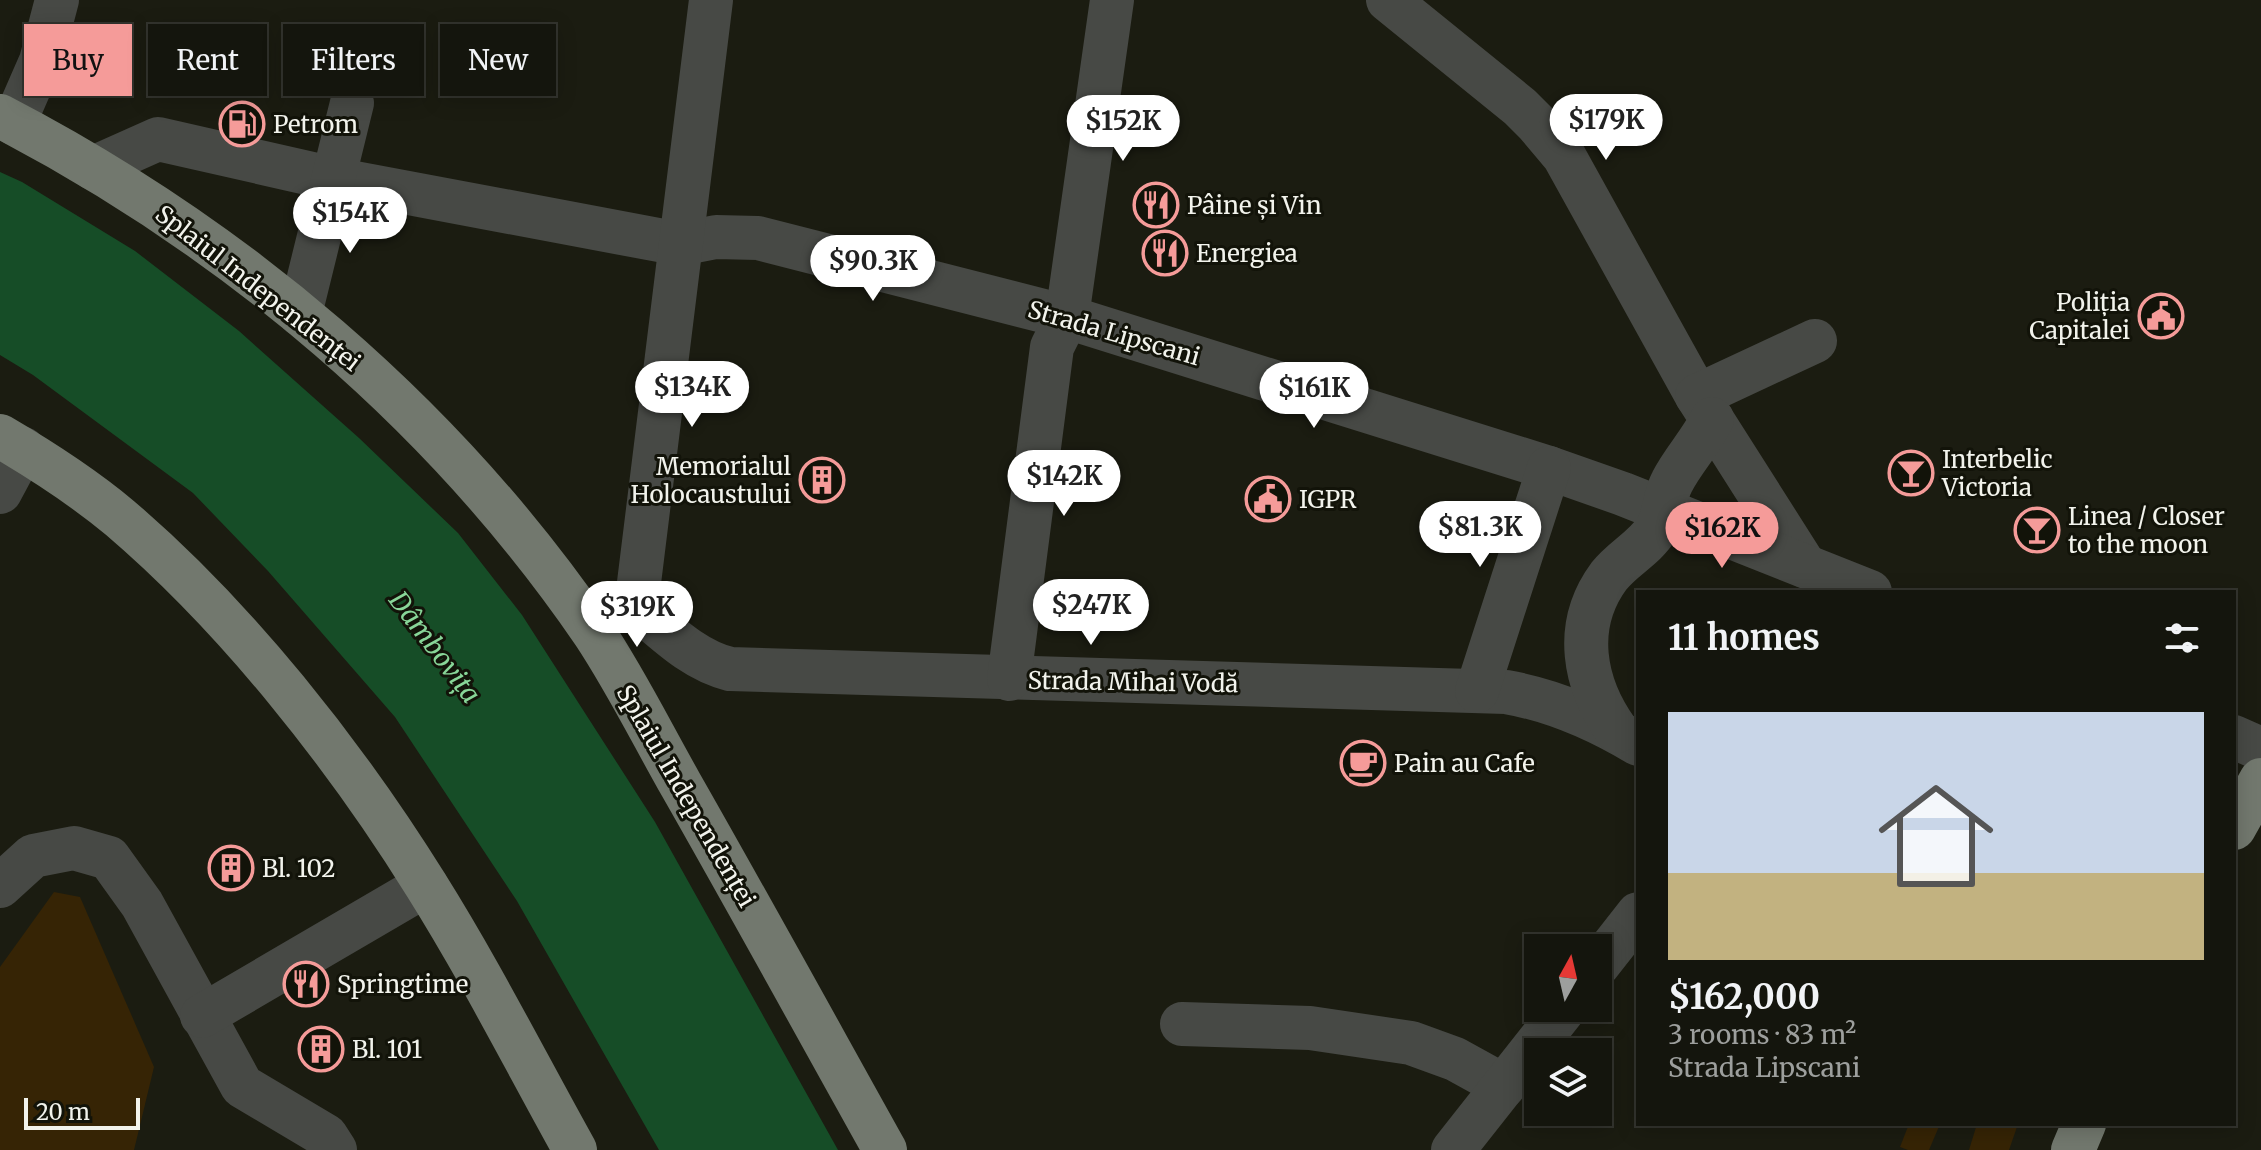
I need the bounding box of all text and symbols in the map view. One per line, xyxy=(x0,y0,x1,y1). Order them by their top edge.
chip: Buy xyxy=(24,24,132,96)
chip: Rent xyxy=(148,24,267,96)
chip: Filters xyxy=(283,24,424,96)
chip: New xyxy=(440,24,556,96)
pin: $179K xyxy=(1550,94,1662,162)
pin: $152K xyxy=(1067,95,1179,163)
fuel station icon: Petrom xyxy=(218,100,266,148)
text: $179K xyxy=(1568,103,1644,136)
text: $152K xyxy=(1085,104,1161,137)
place label: Petrom xyxy=(273,109,358,140)
restaurant icon: Pâine și Vin xyxy=(1132,181,1180,229)
pin: $154K xyxy=(294,187,406,255)
place label: Pâine și Vin xyxy=(1187,190,1322,221)
text: $154K xyxy=(311,196,389,229)
street label: Splaiul Independenței xyxy=(149,198,367,378)
restaurant icon: Energiea xyxy=(1141,229,1189,277)
pin: $90.3K xyxy=(808,235,938,303)
place label: Energiea xyxy=(1196,238,1298,269)
text: $90.3K xyxy=(828,244,918,277)
place label: Poliția Capitalei xyxy=(2029,287,2130,346)
public building icon: Poliția Capitalei xyxy=(2137,292,2185,340)
street label: Strada Lipscani xyxy=(1024,294,1204,372)
pin: $134K xyxy=(636,361,748,429)
pin: $161K xyxy=(1258,362,1370,430)
text: $134K xyxy=(653,370,731,403)
text: $161K xyxy=(1277,371,1351,404)
place label: Interbelic Victoria xyxy=(1941,444,2053,503)
bar icon: Interbelic Victoria xyxy=(1887,449,1935,497)
pin: $142K xyxy=(1008,450,1120,518)
place label: Memorialul Holocaustului xyxy=(631,451,791,510)
building icon: Memorialul Holocaustului xyxy=(798,456,846,504)
text: $142K xyxy=(1025,459,1103,492)
public building icon: IGPR xyxy=(1244,475,1292,523)
place label: IGPR xyxy=(1299,484,1357,515)
pin: $81.3K xyxy=(1415,501,1545,569)
place label: Linea / Closer to the moon xyxy=(2068,501,2225,560)
pin: $162K xyxy=(1666,502,1778,570)
bar icon: Linea / Closer to the moon xyxy=(2013,506,2061,554)
text: $81.3K xyxy=(1437,510,1523,543)
text: $162K xyxy=(1683,511,1761,544)
pin: $247K xyxy=(1035,579,1147,647)
pin: $319K xyxy=(581,581,693,649)
water label: Dâmbovița xyxy=(382,584,488,709)
text: $247K xyxy=(1051,588,1131,621)
text: $319K xyxy=(599,590,675,623)
icon: filters xyxy=(2160,616,2204,660)
text: 11 homes xyxy=(1668,617,1820,659)
street label: Strada Mihai Vodă xyxy=(1027,665,1239,699)
street label: Splaiul Independenței xyxy=(610,679,762,913)
cafe icon: Pain au Cafe xyxy=(1339,739,1387,787)
place label: Pain au Cafe xyxy=(1394,748,1535,779)
icon: home xyxy=(1864,764,2008,908)
building icon: Bl. 102 xyxy=(207,844,255,892)
place label: Bl. 102 xyxy=(262,853,336,884)
north arrow xyxy=(1524,934,1612,1022)
map controls xyxy=(1524,934,1612,1126)
restaurant icon: Springtime xyxy=(282,960,330,1008)
place label: Springtime xyxy=(337,969,468,1000)
text: $162,000 xyxy=(1668,976,1820,1018)
text: 3 rooms · 83 m² xyxy=(1668,1018,1856,1051)
building icon: Bl. 101 xyxy=(297,1025,345,1073)
place label: Bl. 101 xyxy=(352,1034,422,1065)
button: layers xyxy=(1524,1038,1612,1126)
text: Strada Lipscani xyxy=(1668,1051,1860,1084)
scale bar xyxy=(24,1094,140,1130)
text: 20 m xyxy=(36,1098,90,1126)

